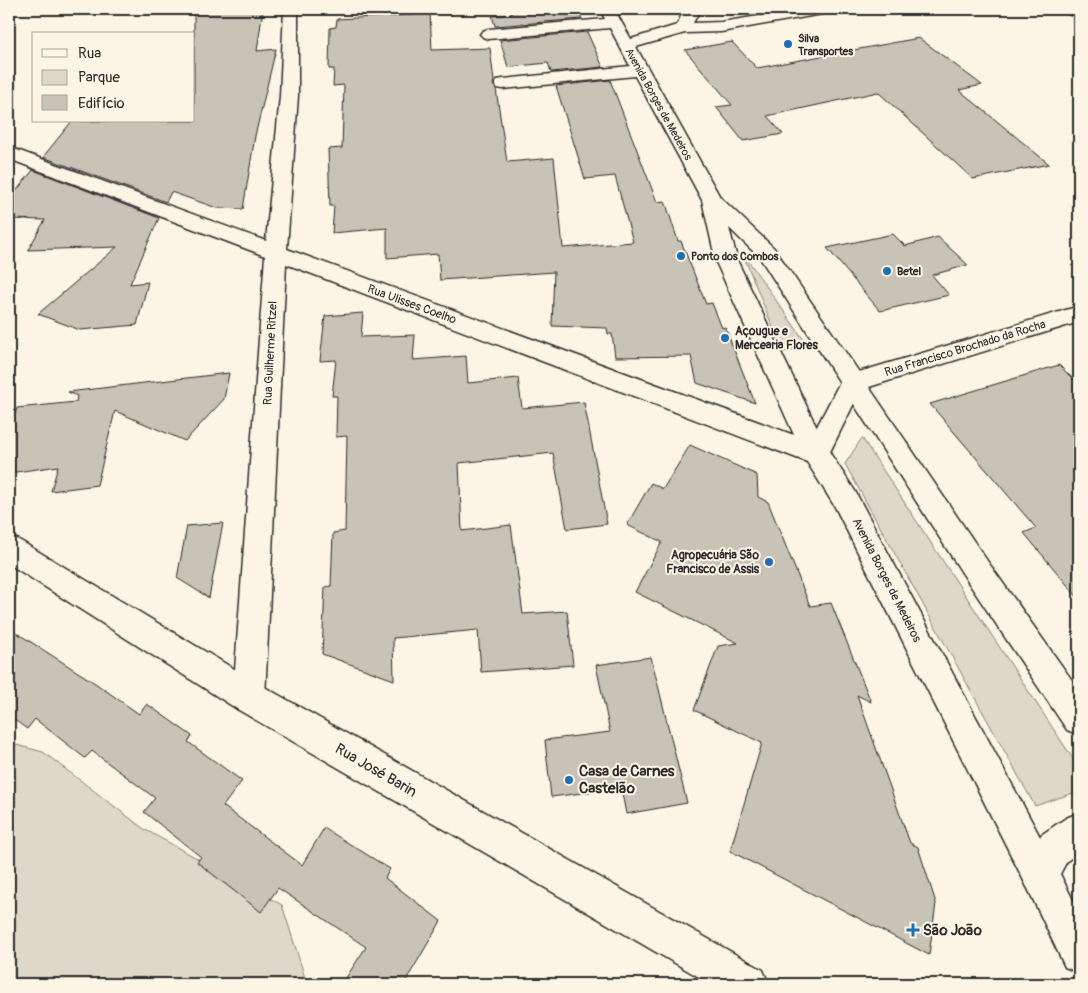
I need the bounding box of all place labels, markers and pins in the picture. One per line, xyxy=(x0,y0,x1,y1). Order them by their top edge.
place label: Silva Transportes xyxy=(797,32,853,58)
marker: Silva Transportes xyxy=(782,38,794,50)
marker: Ponto dos Combos xyxy=(675,250,687,262)
place label: Ponto dos Combos xyxy=(691,250,779,263)
marker: Betel xyxy=(881,265,893,277)
place label: Betel xyxy=(897,265,922,278)
place label: Açougue e Mercearia Flores xyxy=(735,324,819,353)
marker: Açougue e Mercearia Flores xyxy=(719,332,731,344)
place label: Agropecuária São Francisco de Assis xyxy=(666,548,760,577)
marker: Agropecuária São Francisco de Assis xyxy=(763,556,775,568)
place label: Casa de Carnes Castelão xyxy=(579,762,675,798)
marker: Casa de Carnes Castelão xyxy=(563,774,575,786)
place label: São João xyxy=(923,921,982,940)
marker: São João xyxy=(907,924,919,936)

